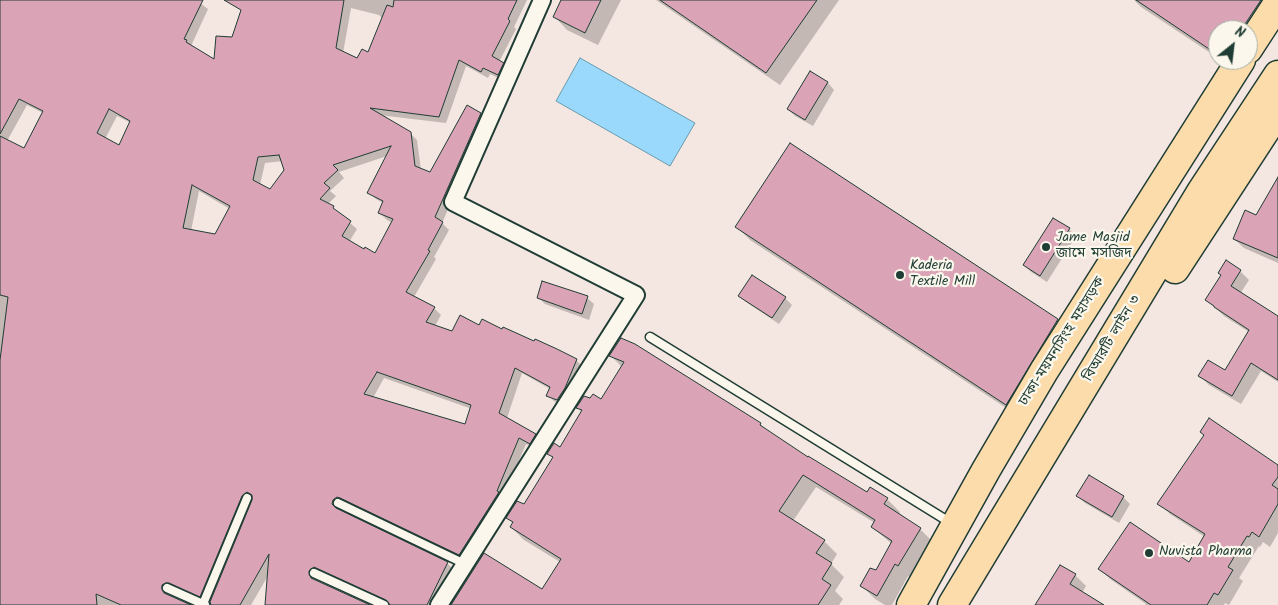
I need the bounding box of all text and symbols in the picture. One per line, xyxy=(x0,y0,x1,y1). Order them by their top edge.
north arrow xyxy=(1208,20,1258,70)
text: N xyxy=(1231,21,1249,45)
place label: Jame Masjid জামে মসজিদ xyxy=(1056,231,1132,264)
marker: Jame Masjid জামে মসজিদ xyxy=(1040,241,1052,253)
place label: Kaderia Textile Mill xyxy=(910,259,975,292)
marker: Kaderia Textile Mill xyxy=(894,269,906,281)
street label: ঢাকা-ময়মনসিংহ মহাসড়ক xyxy=(1017,275,1109,409)
street label: বিআরটি লাইন ৩ xyxy=(1081,293,1145,385)
place label: Nuvista Pharma xyxy=(1159,545,1252,561)
marker: Nuvista Pharma xyxy=(1143,547,1155,559)

